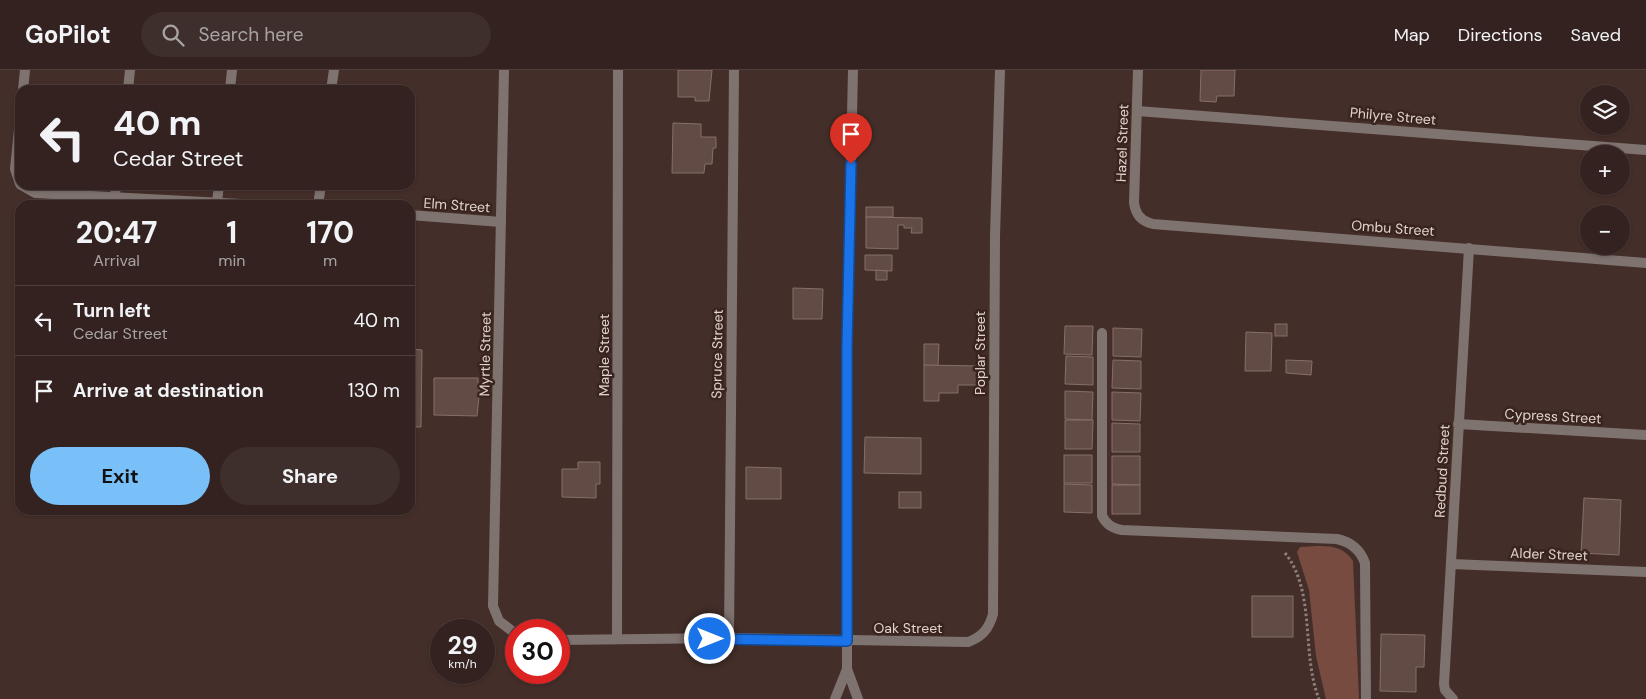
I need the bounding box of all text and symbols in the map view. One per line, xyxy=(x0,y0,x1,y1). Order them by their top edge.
search box xyxy=(141,12,491,57)
text: GoPilot xyxy=(25,19,111,50)
icon: search xyxy=(159,21,187,49)
text: Search here xyxy=(199,22,303,47)
text: Map xyxy=(1394,23,1430,47)
text: Directions xyxy=(1458,23,1543,47)
text: Saved xyxy=(1571,23,1621,47)
map controls xyxy=(1580,85,1630,255)
button: layers xyxy=(1580,85,1630,135)
text: 40 m xyxy=(113,100,202,146)
street label: Philyre Street xyxy=(1349,103,1437,129)
street label: Hazel Street xyxy=(1112,104,1132,182)
icon: left xyxy=(30,105,95,170)
pin xyxy=(830,113,872,164)
icon: arrive xyxy=(837,120,865,148)
text: Cedar Street xyxy=(113,144,243,173)
button: + xyxy=(1580,145,1630,195)
street label: Elm Street xyxy=(423,194,491,216)
button: − xyxy=(1580,205,1630,255)
text: 20:47 xyxy=(76,213,157,252)
text: 1 xyxy=(226,213,237,252)
text: 170 xyxy=(306,213,354,252)
street label: Ombu Street xyxy=(1351,216,1435,240)
text: Arrival xyxy=(93,250,140,271)
text: min xyxy=(218,250,245,271)
text: m xyxy=(323,250,337,271)
text: Turn left xyxy=(73,298,151,323)
icon: left xyxy=(30,307,58,335)
text: 40 m xyxy=(353,308,400,333)
street label: Spruce Street xyxy=(707,309,727,399)
street label: Myrtle Street xyxy=(475,311,495,397)
street label: Poplar Street xyxy=(971,311,989,395)
street label: Maple Street xyxy=(595,314,613,396)
text: Cedar Street xyxy=(73,323,168,344)
icon: arrive xyxy=(30,377,58,405)
text: Arrive at destination xyxy=(73,378,264,403)
text: 130 m xyxy=(348,378,400,403)
street label: Cypress Street xyxy=(1504,404,1602,428)
street label: Redbud Street xyxy=(1431,424,1453,518)
button: Exit xyxy=(30,447,210,505)
button: Share xyxy=(220,447,400,505)
street label: Alder Street xyxy=(1510,544,1588,564)
position arrow xyxy=(683,612,735,664)
speed limit sign: 30 xyxy=(505,619,570,684)
street label: Oak Street xyxy=(874,619,942,637)
text: 29 xyxy=(447,629,478,662)
text: km/h xyxy=(448,656,477,672)

